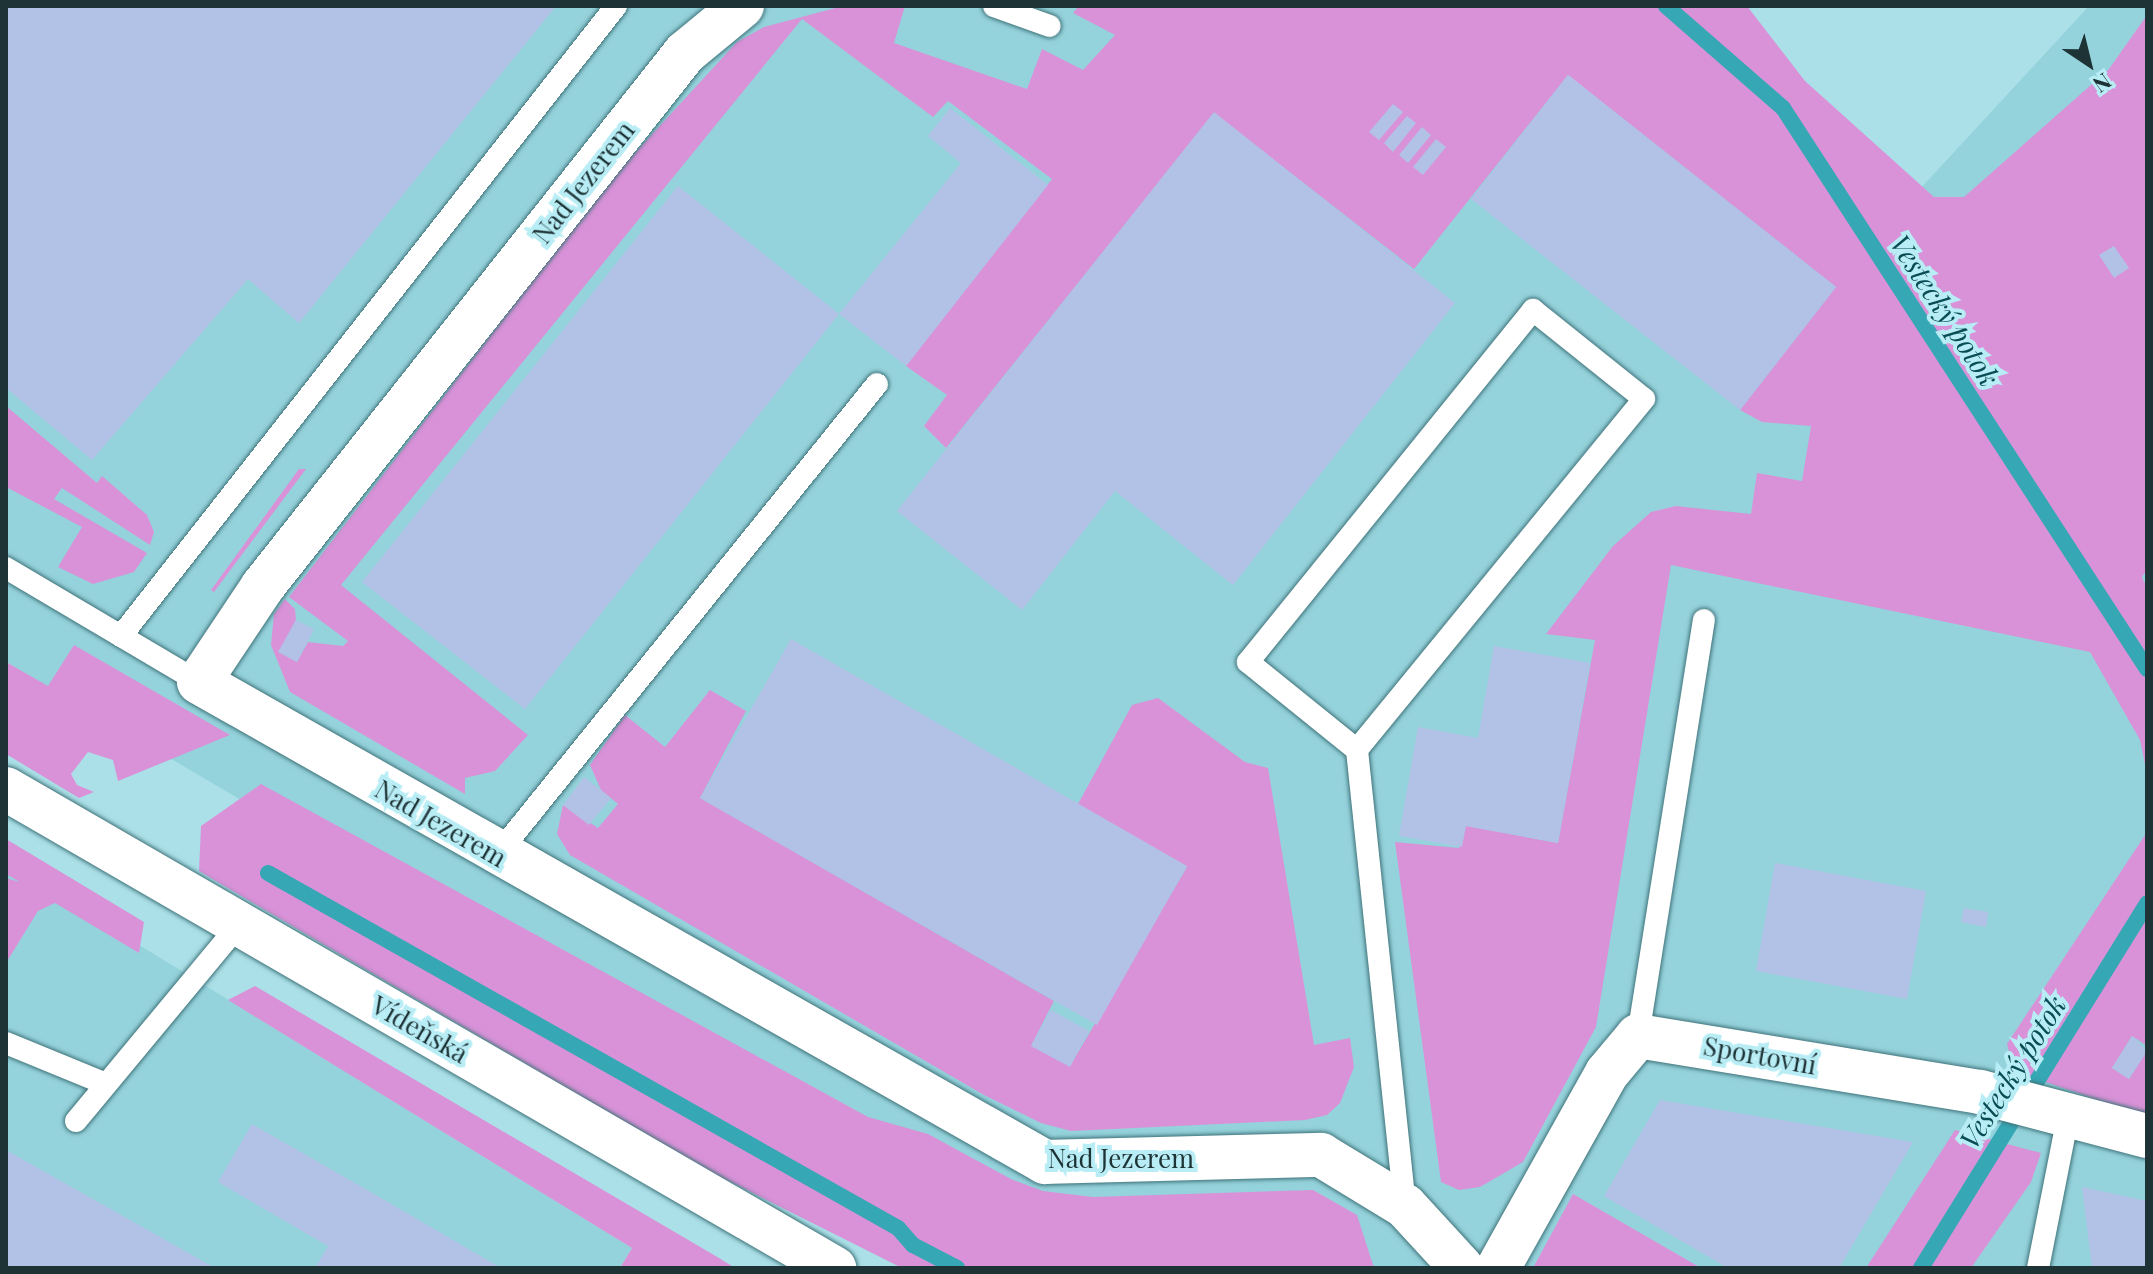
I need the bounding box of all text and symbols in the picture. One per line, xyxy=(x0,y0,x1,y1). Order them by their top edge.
north arrow xyxy=(2049,24,2129,104)
text: N xyxy=(2088,67,2118,100)
street label: Nad Jezerem xyxy=(526,115,640,249)
water label: Vestecký potok xyxy=(1884,228,2006,392)
street label: Nad Jezerem xyxy=(370,773,512,873)
street label: Vídeňská xyxy=(366,989,474,1069)
water label: Vestecký potok xyxy=(1952,989,2072,1155)
street label: Sportovní xyxy=(1701,1030,1819,1080)
street label: Nad Jezerem xyxy=(1048,1142,1194,1174)

